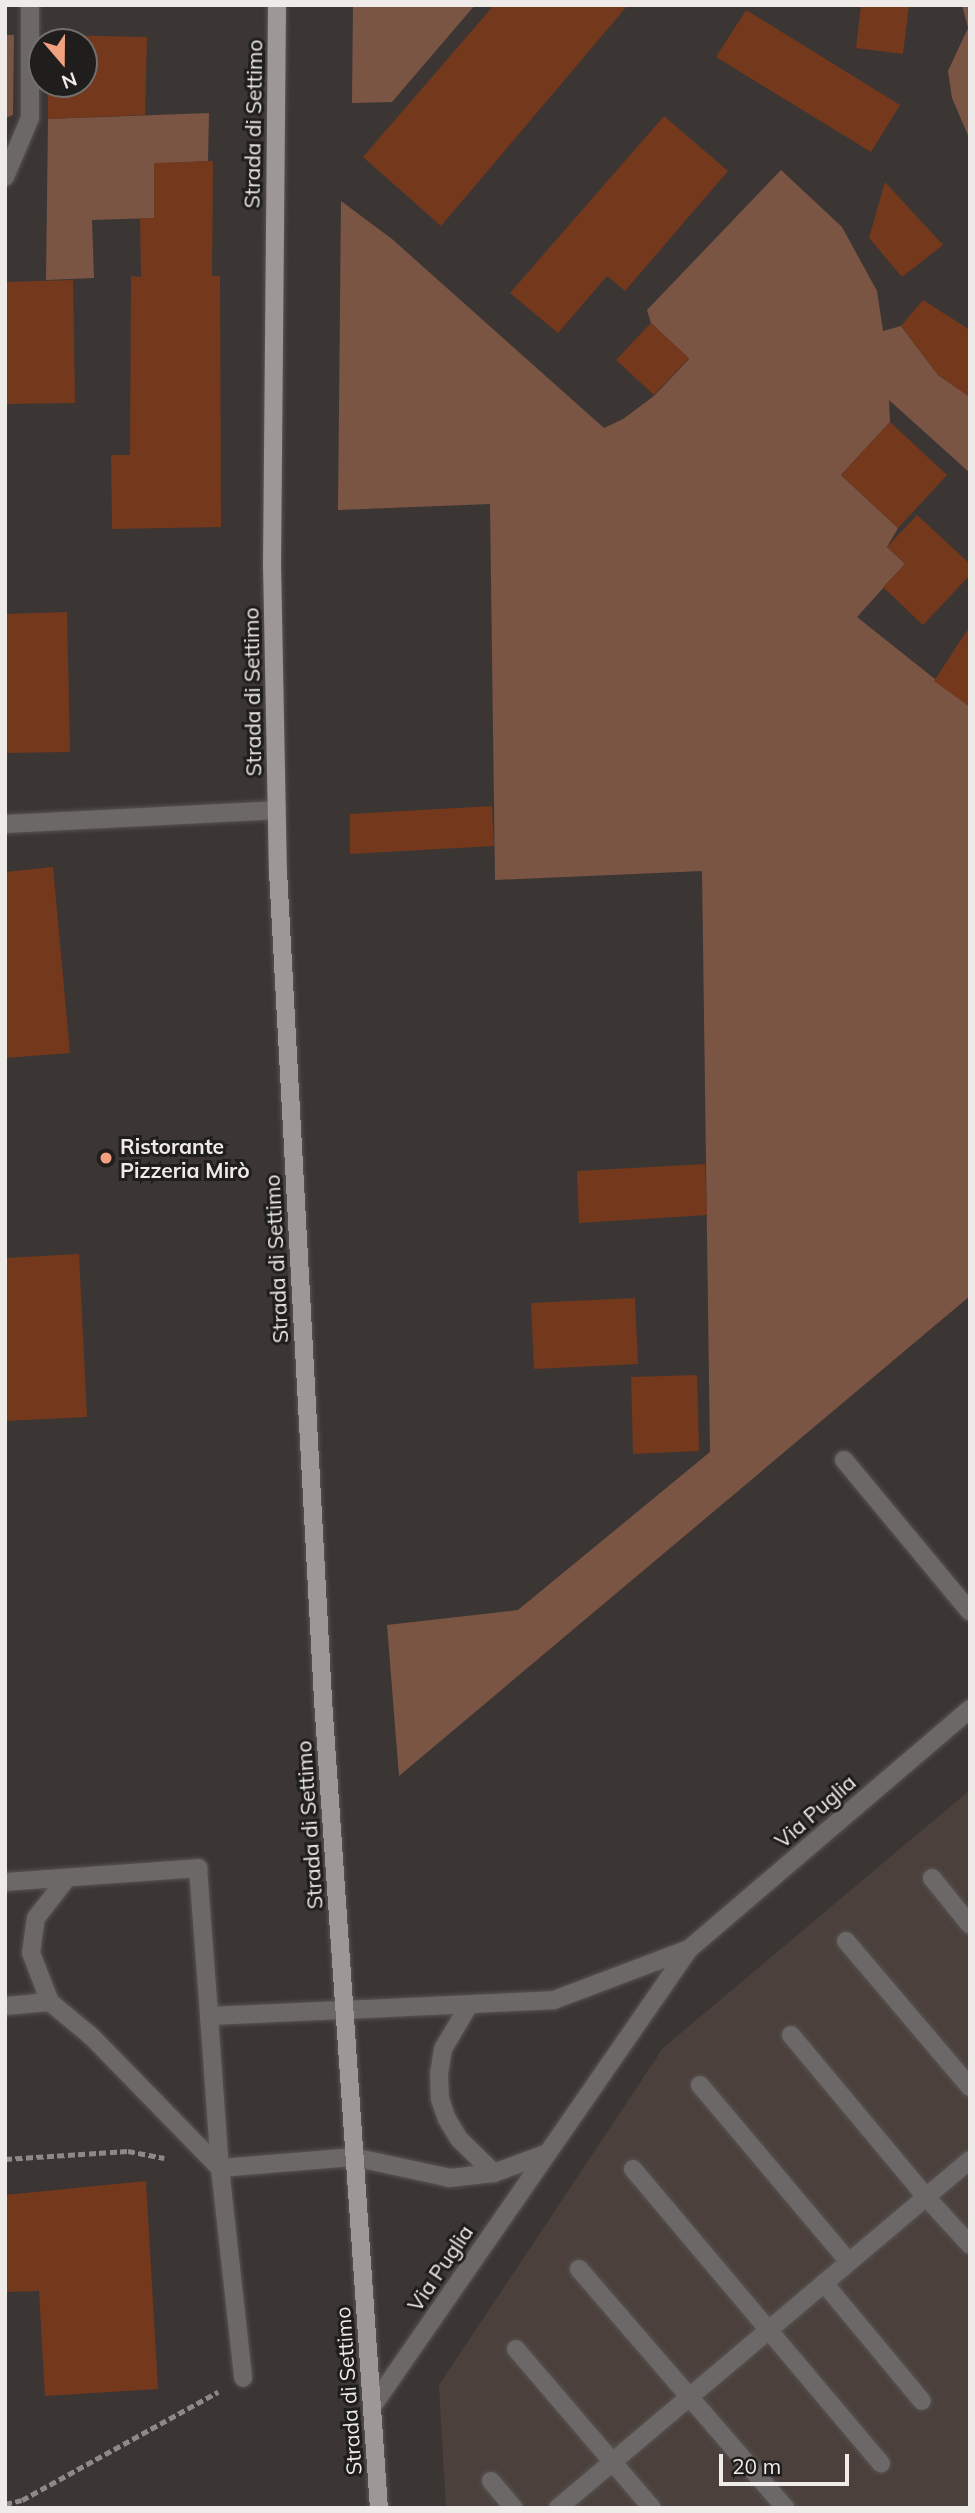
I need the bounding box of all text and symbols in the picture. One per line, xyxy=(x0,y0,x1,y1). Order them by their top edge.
north arrow xyxy=(28,28,98,98)
street label: Strada di Settimo xyxy=(239,39,267,209)
text: N xyxy=(59,67,80,95)
street label: Strada di Settimo xyxy=(238,607,266,777)
place label: Ristorante Pizzeria Mirò xyxy=(120,1133,250,1183)
marker: Ristorante Pizzeria Mirò xyxy=(98,1150,114,1166)
street label: Strada di Settimo xyxy=(259,1174,293,1344)
street label: Strada di Settimo xyxy=(291,1740,327,1910)
street label: Via Puglia xyxy=(770,1769,860,1853)
street label: Via Puglia xyxy=(402,2220,478,2316)
street label: Strada di Settimo xyxy=(330,2306,366,2476)
scale bar xyxy=(723,2440,852,2484)
text: 20 m xyxy=(732,2453,781,2479)

